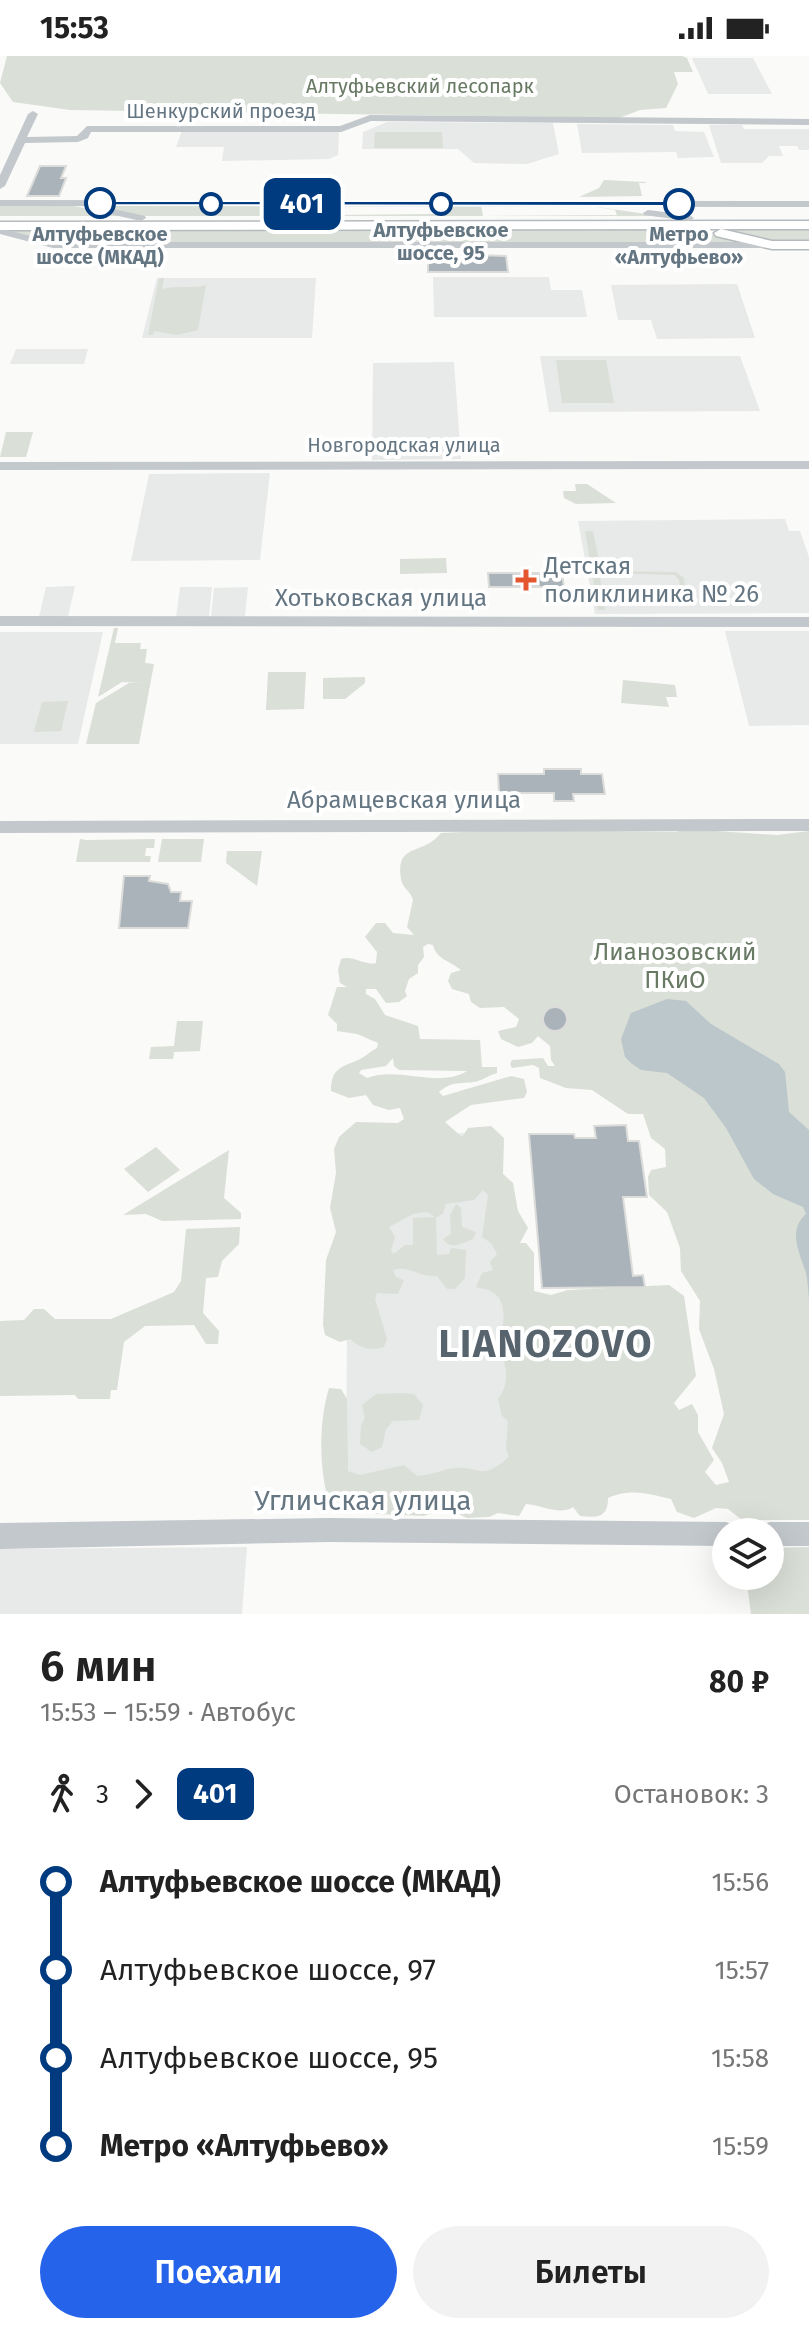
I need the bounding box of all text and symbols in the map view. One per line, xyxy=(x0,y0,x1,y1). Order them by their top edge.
text: 15:53 xyxy=(40,10,109,46)
park label: Алтуфьевский лесопарк xyxy=(306,74,535,98)
street label: Шенкурский проезд xyxy=(126,99,316,123)
line badge: 401 xyxy=(256,178,348,230)
text: 401 xyxy=(280,187,324,220)
marker: Алтуфьевское шоссе (МКАД) xyxy=(85,188,115,218)
marker: Метро «Алтуфьево» xyxy=(664,189,694,219)
unlabelled marker xyxy=(200,193,222,215)
marker: Алтуфьевское шоссе, 95 xyxy=(430,193,452,215)
place label: Алтуфьевское шоссе, 95 xyxy=(372,218,509,265)
place label: Алтуфьевское шоссе (МКАД) xyxy=(31,222,168,269)
place label: Метро «Алтуфьево» xyxy=(615,222,743,269)
street label: Новгородская улица xyxy=(307,433,501,457)
place label: Детская поликлиника № 26 xyxy=(543,552,759,608)
marker: Детская поликлиника № 26 xyxy=(515,569,537,591)
street label: Хотьковская улица xyxy=(275,584,487,612)
street label: Абрамцевская улица xyxy=(287,786,521,814)
park label: Лианозовский ПКиО xyxy=(593,938,757,994)
district label: LIANOZOVO xyxy=(438,1321,654,1367)
street label: Угличская улица xyxy=(255,1484,471,1517)
map controls xyxy=(712,1518,784,1590)
button: layers xyxy=(712,1518,784,1590)
text: 6 мин xyxy=(40,1640,157,1693)
text: 80 ₽ xyxy=(709,1664,769,1700)
text: 15:53 – 15:59 · Автобус xyxy=(40,1697,296,1728)
icon: walk xyxy=(40,1772,84,1816)
icon: forward xyxy=(121,1772,165,1816)
text: 401 xyxy=(193,1777,238,1810)
text: 3 xyxy=(96,1779,109,1810)
text: Остановок: 3 xyxy=(614,1779,769,1810)
text: Алтуфьевское шоссе (МКАД) xyxy=(100,1864,501,1900)
text: 15:56 xyxy=(711,1867,769,1898)
text: Алтуфьевское шоссе, 97 xyxy=(100,1952,436,1988)
text: 15:57 xyxy=(714,1955,769,1986)
text: Алтуфьевское шоссе, 95 xyxy=(100,2040,438,2076)
text: 15:58 xyxy=(711,2043,769,2074)
text: Метро «Алтуфьево» xyxy=(100,2128,389,2164)
text: 15:59 xyxy=(712,2131,769,2162)
button: Поехали xyxy=(40,2226,397,2318)
button: Билеты xyxy=(413,2226,769,2318)

